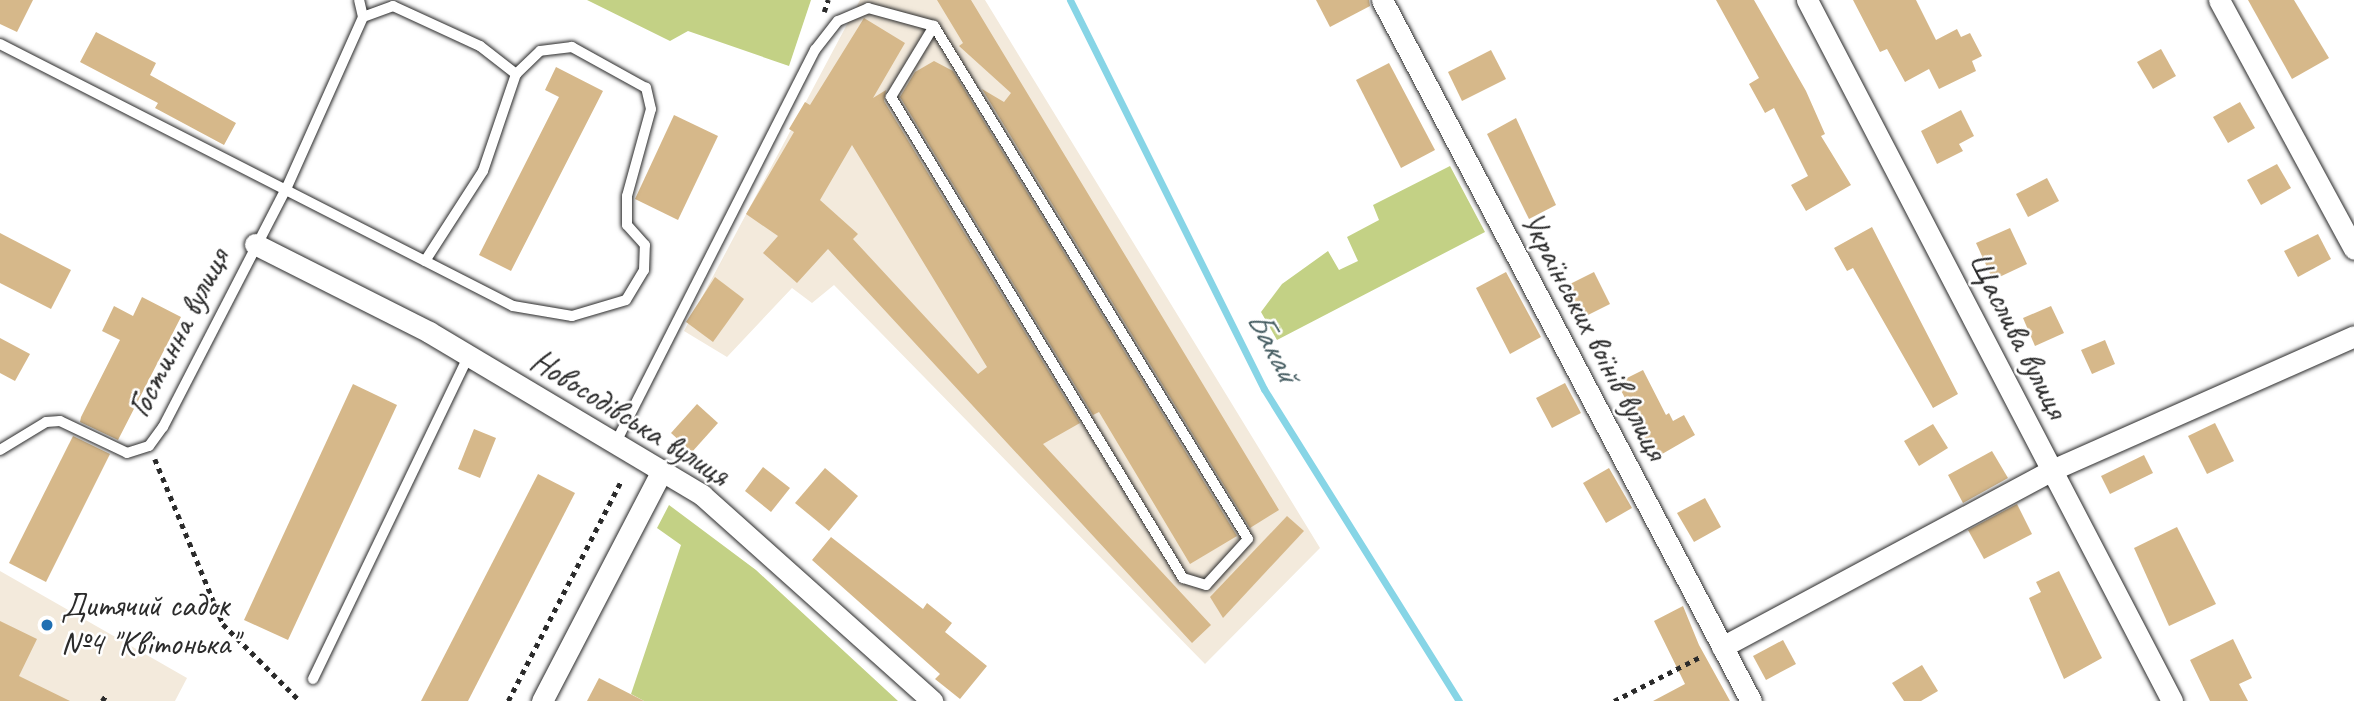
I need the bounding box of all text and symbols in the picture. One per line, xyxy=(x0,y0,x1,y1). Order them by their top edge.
street label: Українських воїнів вулиця xyxy=(1512,206,1676,466)
street label: Гостинна вулиця xyxy=(120,242,238,424)
street label: Щаслива вулиця xyxy=(1960,247,2076,425)
water label: Бакай xyxy=(1237,303,1309,389)
street label: Новосодівська вулиця xyxy=(523,341,737,495)
place label: Дитячий садок №4 "Квітонька" xyxy=(61,586,238,664)
marker: Дитячий садок №4 "Квітонька" xyxy=(39,617,55,633)

